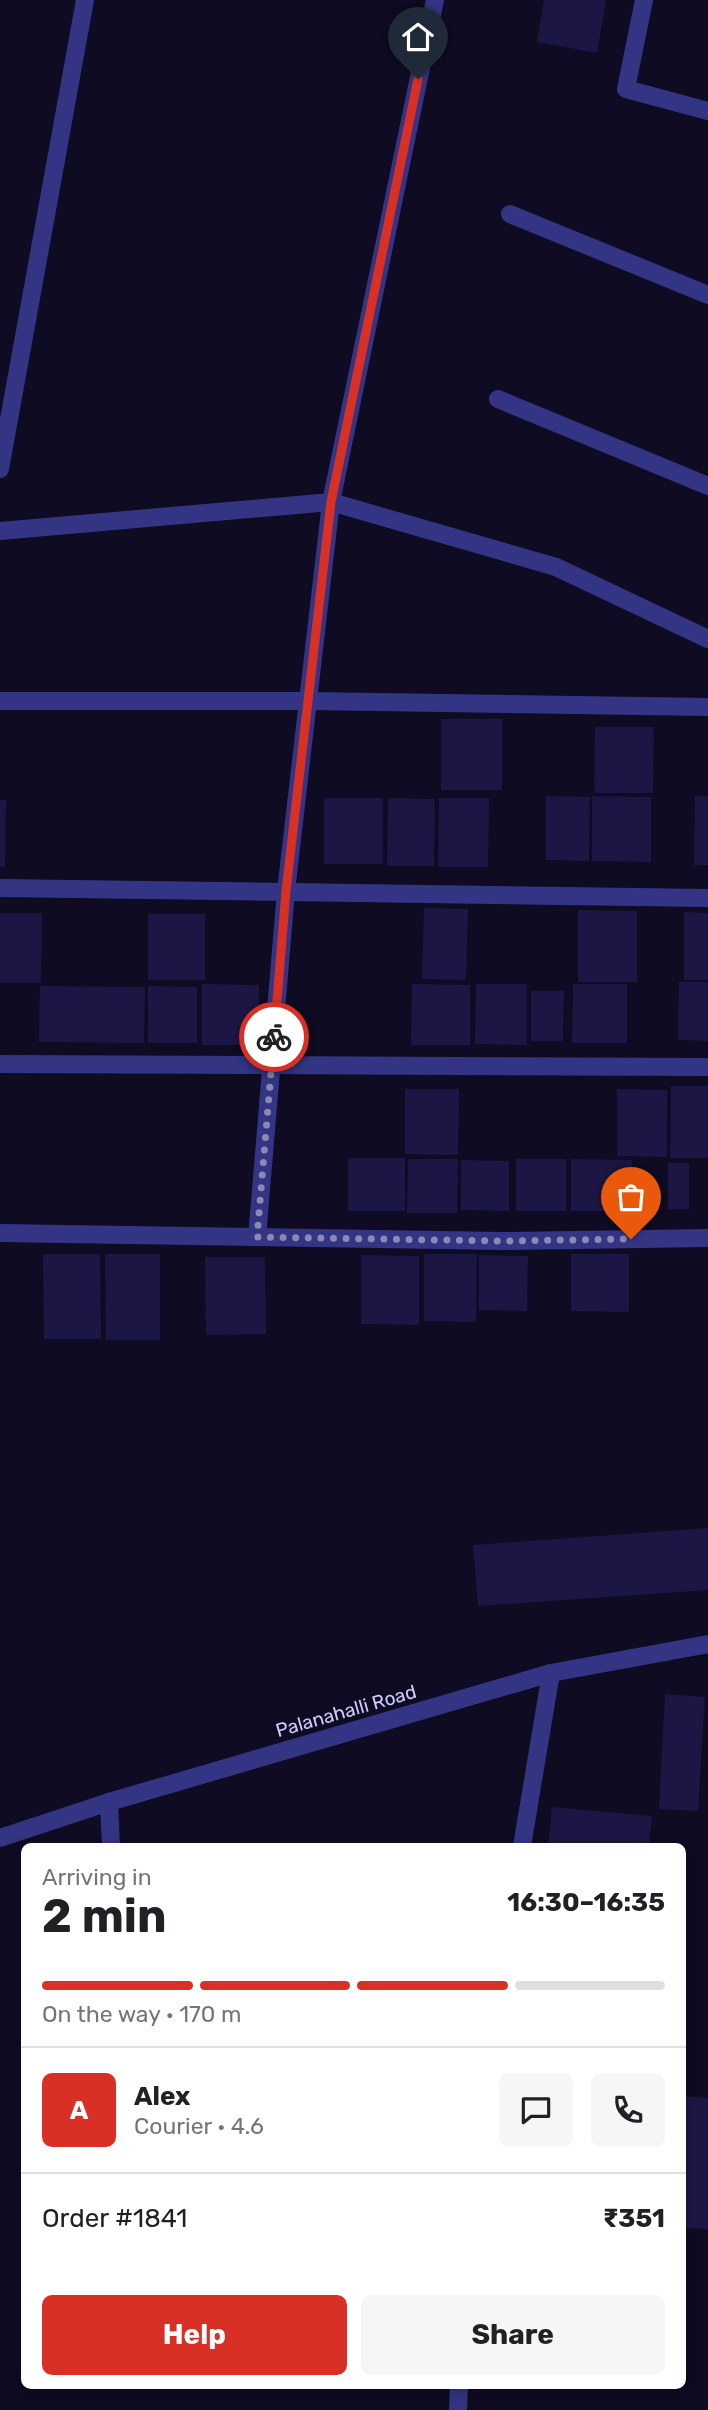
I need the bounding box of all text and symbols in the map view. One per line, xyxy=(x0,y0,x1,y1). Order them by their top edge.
pin xyxy=(388,7,448,79)
icon: home xyxy=(399,18,437,56)
courier xyxy=(239,1002,309,1072)
icon: bike xyxy=(255,1018,293,1056)
pin xyxy=(601,1167,661,1239)
icon: bag xyxy=(612,1178,650,1216)
street label: Palanahalli Road xyxy=(273,1680,419,1742)
text: Arriving in xyxy=(42,1863,152,1891)
text: 16:30–16:35 xyxy=(507,1887,665,1918)
text: 2 min xyxy=(42,1889,167,1944)
text: On the way · 170 m xyxy=(42,2000,241,2028)
button: chat xyxy=(499,2073,573,2147)
button: phone xyxy=(591,2073,665,2147)
text: Alex xyxy=(134,2081,190,2112)
text: A xyxy=(70,2095,88,2126)
text: Courier · 4.6 xyxy=(134,2112,264,2140)
text: Order #1841 xyxy=(42,2203,187,2234)
text: ₹351 xyxy=(603,2203,665,2234)
button: Help xyxy=(42,2295,347,2375)
button: Share xyxy=(361,2295,665,2375)

